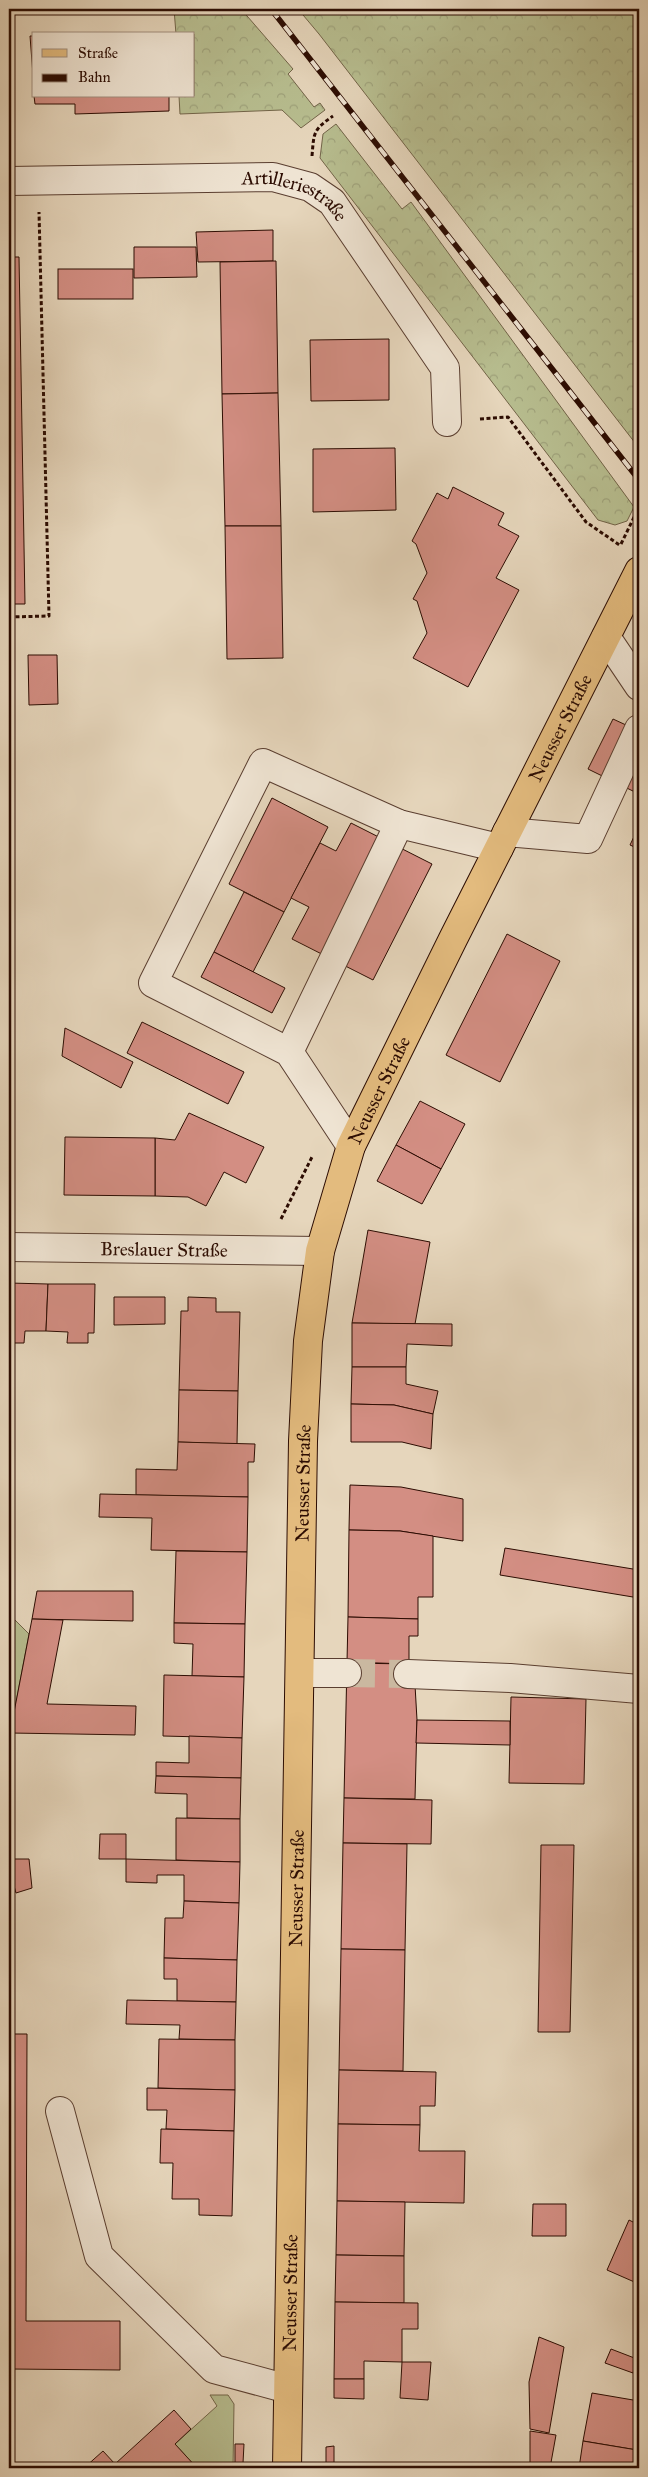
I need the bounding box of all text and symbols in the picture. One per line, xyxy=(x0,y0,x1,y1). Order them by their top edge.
legend xyxy=(32,32,195,98)
text: Straße xyxy=(78,44,118,62)
text: Bahn xyxy=(78,68,111,86)
street label: Artilleriestraße xyxy=(240,165,353,225)
street label: Neusser Straße xyxy=(523,670,597,785)
street label: Neusser Straße xyxy=(342,1032,415,1148)
street label: Breslauer Straße xyxy=(100,1237,228,1261)
street label: Neusser Straße xyxy=(290,1424,315,1542)
street label: Neusser Straße xyxy=(284,1829,308,1947)
street label: Neusser Straße xyxy=(277,2234,302,2352)

